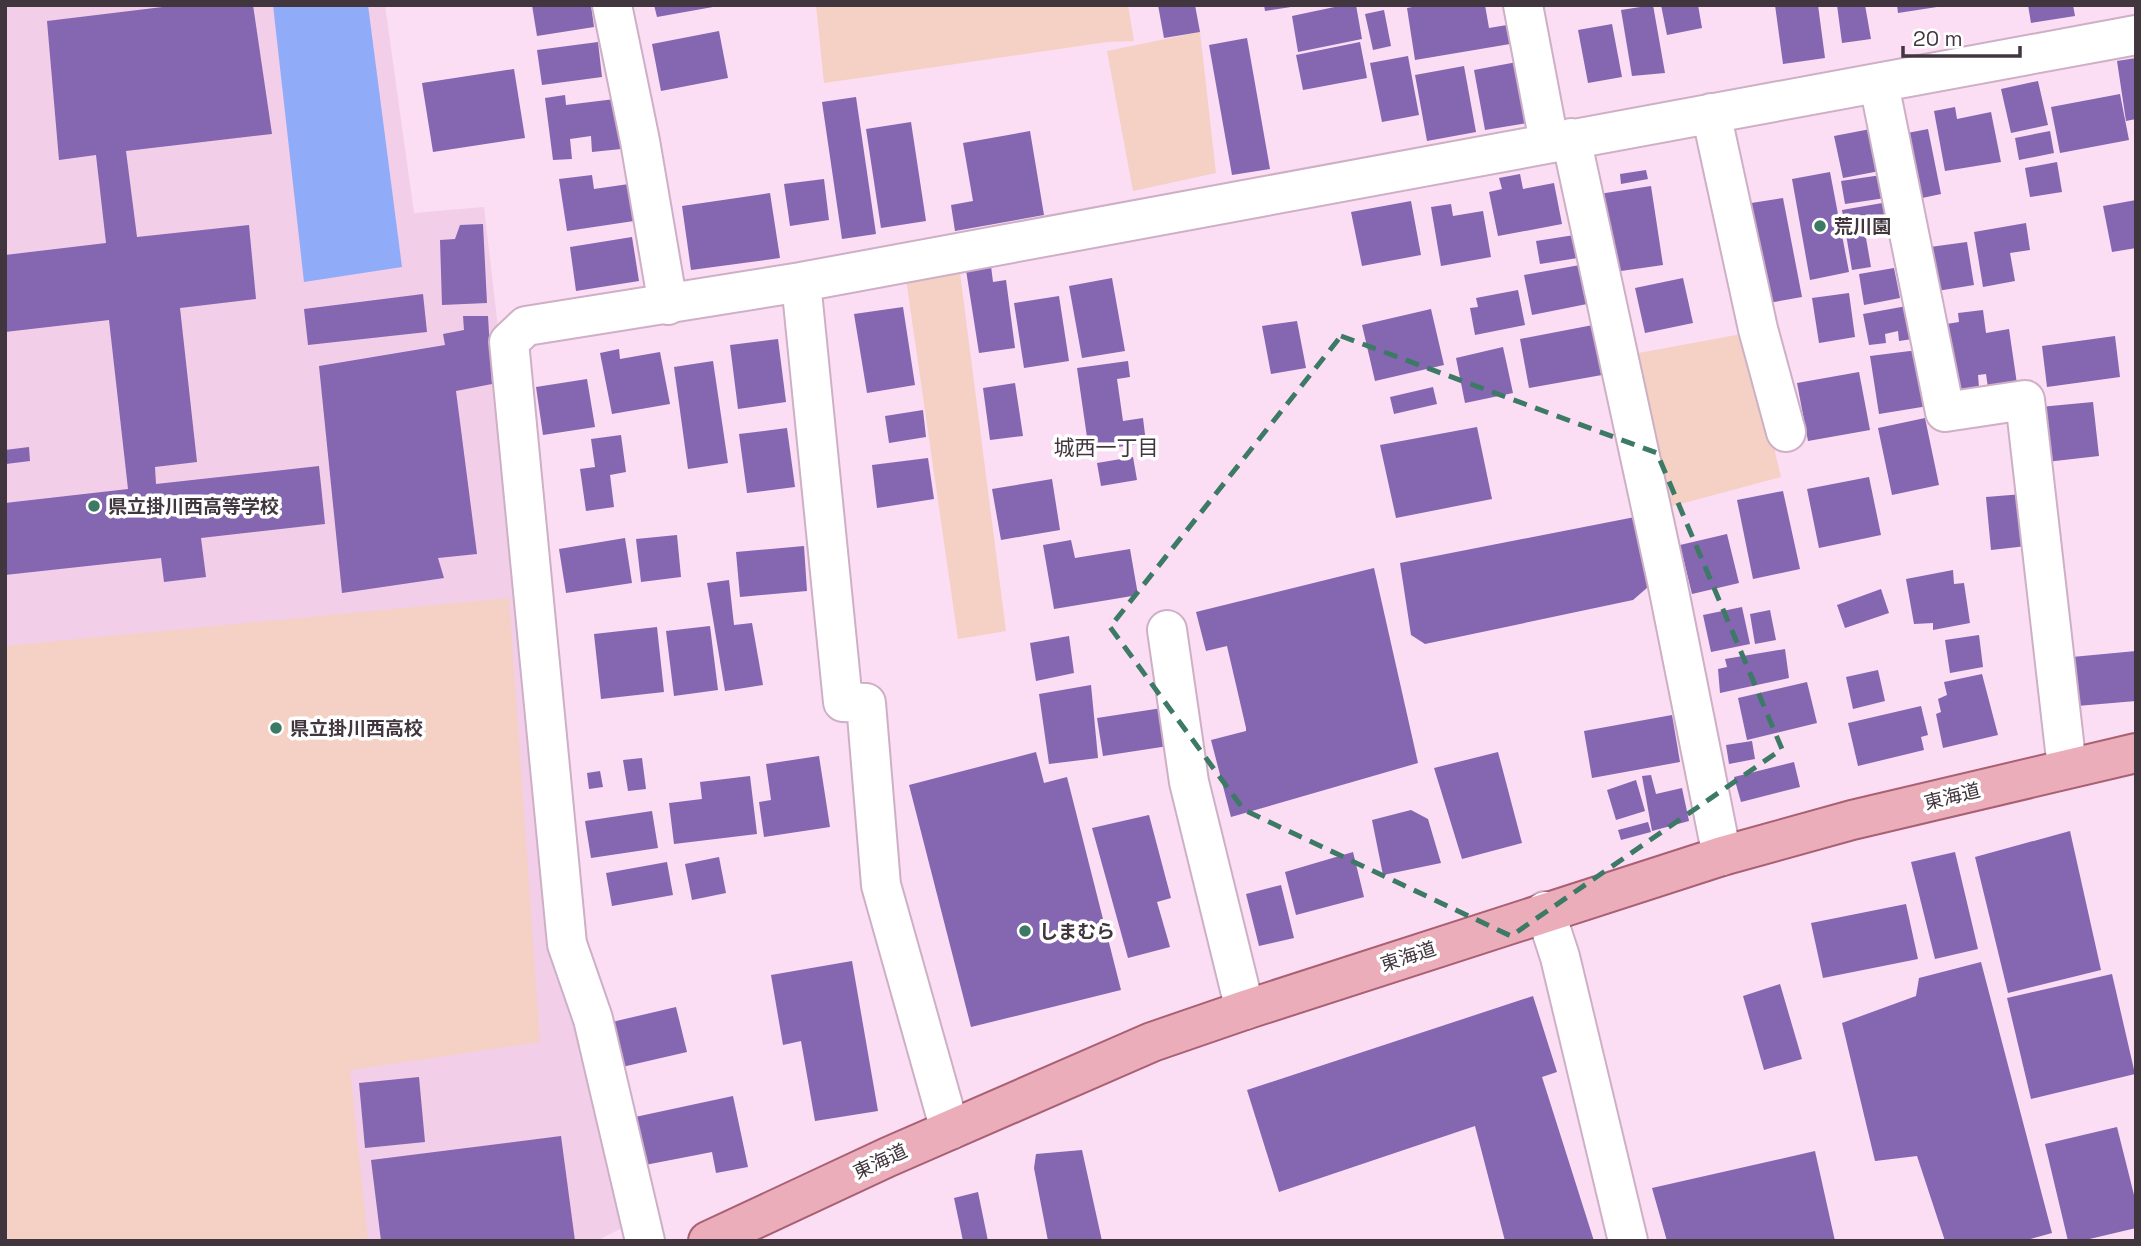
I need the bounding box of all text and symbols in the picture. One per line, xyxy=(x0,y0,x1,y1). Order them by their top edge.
scale bar xyxy=(1903,14,2020,58)
text: 20 m xyxy=(1913,25,1963,52)
place label: 荒川園 xyxy=(1834,214,1891,239)
marker: 荒川園 xyxy=(1812,218,1828,234)
district label: 城西一丁目 xyxy=(1054,434,1159,461)
place label: 県立掛川西高等学校 xyxy=(108,494,279,519)
marker: 県立掛川西高等学校 xyxy=(86,498,102,514)
place label: 県立掛川西高校 xyxy=(290,716,423,741)
marker: 県立掛川西高校 xyxy=(268,720,284,736)
street label: 東海道 xyxy=(1921,777,1983,816)
place label: しまむら xyxy=(1039,919,1115,944)
marker: しまむら xyxy=(1017,923,1033,939)
street label: 東海道 xyxy=(1377,936,1439,977)
street label: 東海道 xyxy=(849,1138,911,1185)

